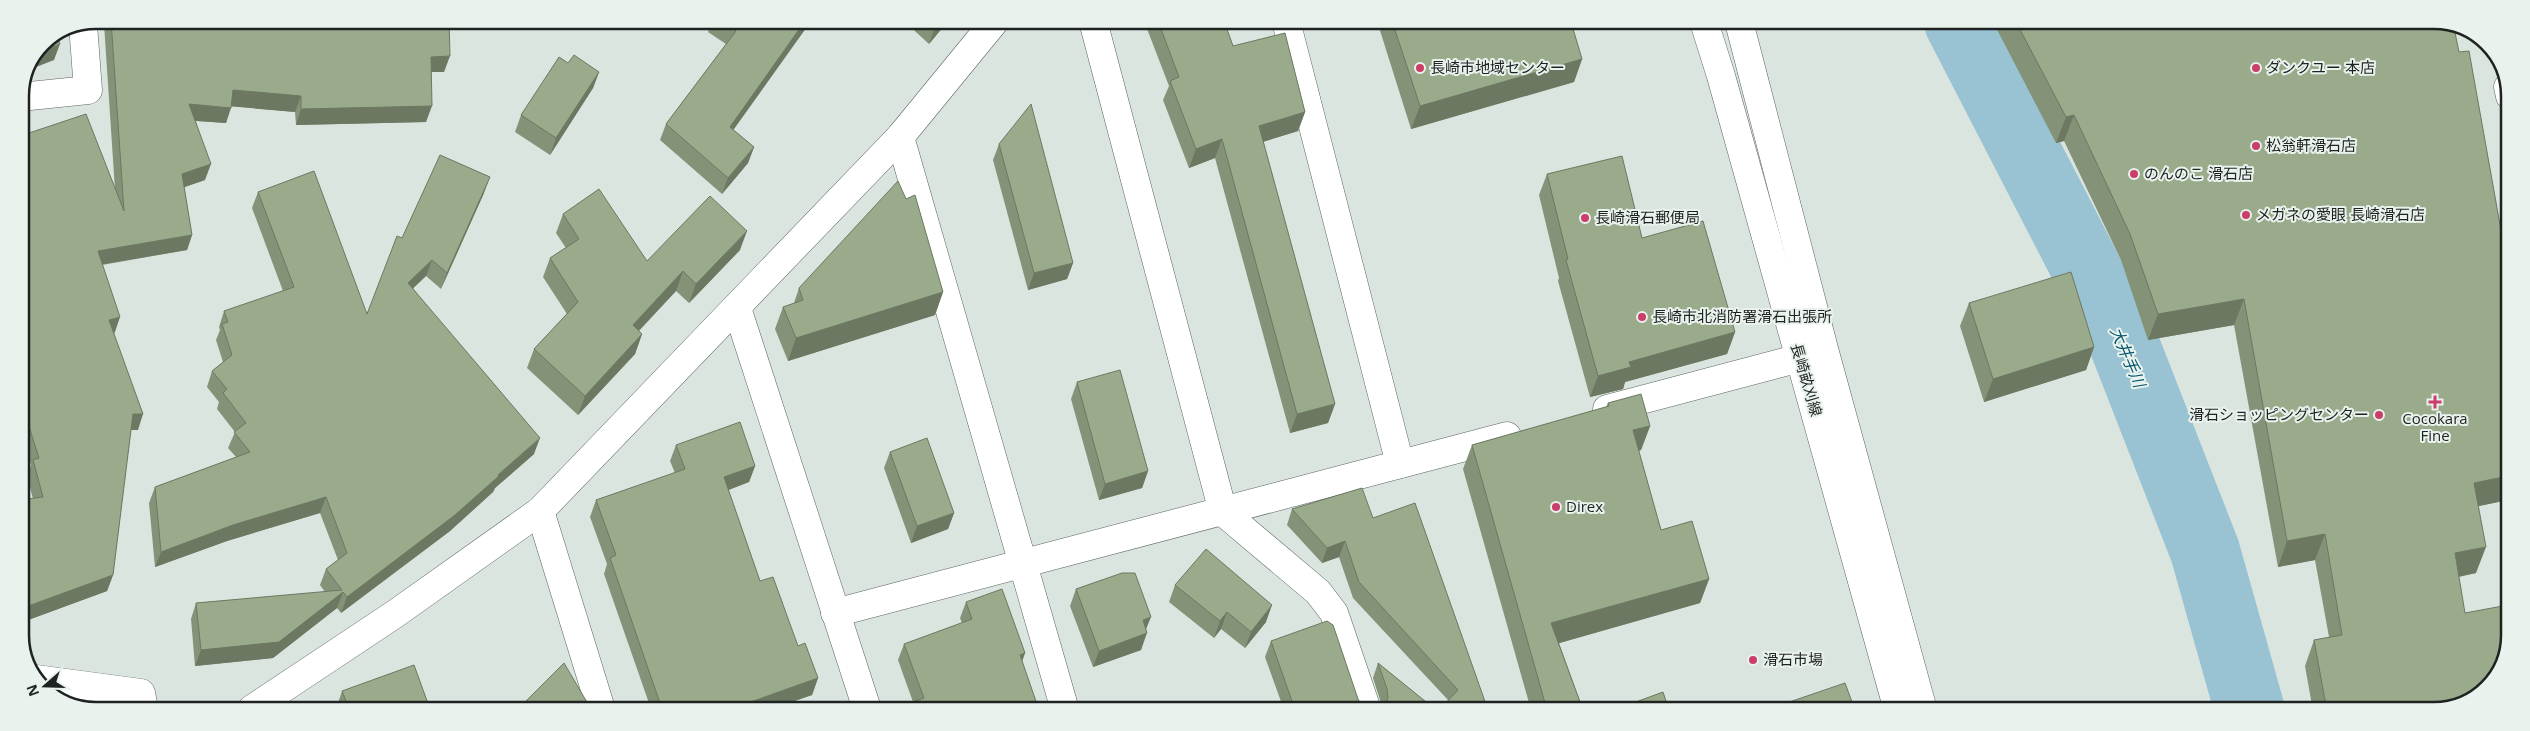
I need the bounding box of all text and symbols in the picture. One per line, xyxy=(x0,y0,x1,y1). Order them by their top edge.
place label: 長崎市地域センター xyxy=(1430,57,1565,77)
place label: ダンクユー 本店 xyxy=(2266,57,2375,77)
marker: 長崎市地域センター xyxy=(1414,62,1426,74)
marker: ダンクユー 本店 xyxy=(2250,62,2262,74)
place label: 松翁軒滑石店 xyxy=(2266,135,2356,155)
marker: 松翁軒滑石店 xyxy=(2250,140,2262,152)
place label: のんのこ 滑石店 xyxy=(2144,163,2253,183)
marker: のんのこ 滑石店 xyxy=(2128,168,2140,180)
place label: メガネの愛眼 長崎滑石店 xyxy=(2256,204,2425,224)
place label: 長崎滑石郵便局 xyxy=(1595,207,1700,227)
marker: メガネの愛眼 長崎滑石店 xyxy=(2240,209,2252,221)
marker: 長崎滑石郵便局 xyxy=(1579,212,1591,224)
place label: 長崎市北消防署滑石出張所 xyxy=(1652,306,1832,326)
marker: 長崎市北消防署滑石出張所 xyxy=(1636,311,1648,323)
water label: 大井手川 xyxy=(2105,323,2151,393)
street label: 長崎畝刈線 xyxy=(1787,341,1827,419)
marker: Cocokara Fine xyxy=(2429,396,2441,408)
place label: 滑石ショッピングセンター xyxy=(2189,404,2369,424)
place label: Cocokara Fine xyxy=(2402,408,2468,445)
marker: 滑石ショッピングセンター xyxy=(2373,409,2385,421)
place label: Direx xyxy=(1566,496,1603,516)
marker: Direx xyxy=(1550,501,1562,513)
place label: 滑石市場 xyxy=(1763,649,1823,669)
marker: 滑石市場 xyxy=(1747,654,1759,666)
north arrow xyxy=(20,661,70,711)
text: N xyxy=(21,682,43,699)

